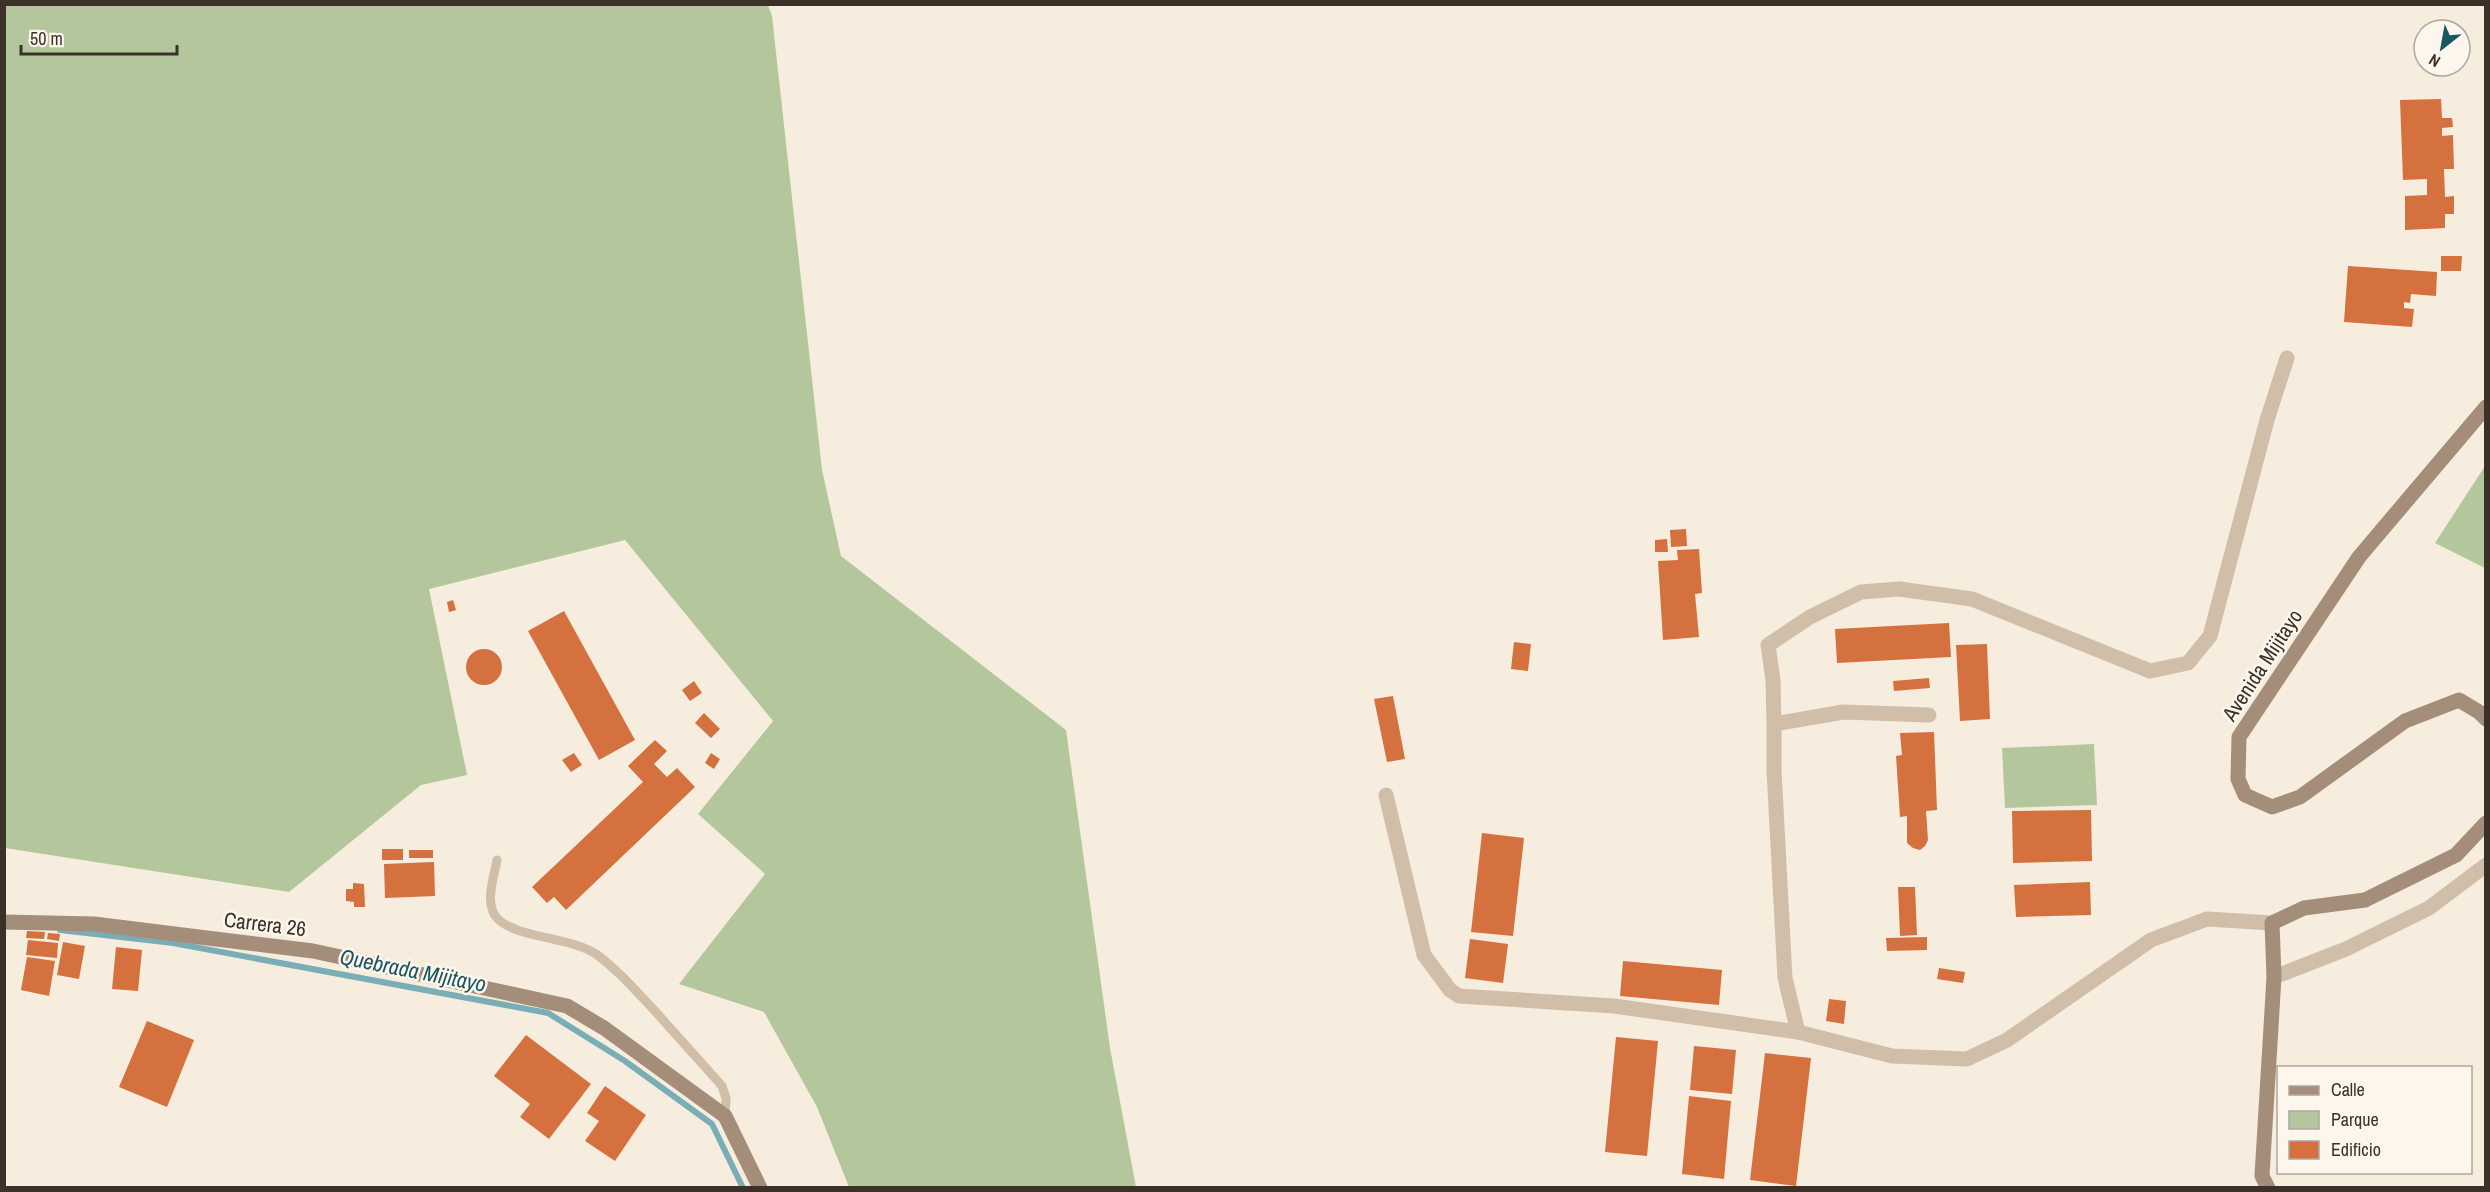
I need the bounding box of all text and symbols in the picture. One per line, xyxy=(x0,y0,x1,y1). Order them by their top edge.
scale bar xyxy=(21,18,177,56)
north arrow xyxy=(2412,18,2472,78)
text: 50 m xyxy=(30,26,63,51)
text: N xyxy=(2425,49,2444,73)
street label: Avenida Mijitayo xyxy=(2214,603,2309,727)
street label: Carrera 26 xyxy=(222,905,308,943)
water label: Quebrada Mijitayo xyxy=(337,941,489,999)
legend xyxy=(2277,1066,2472,1174)
text: Calle xyxy=(2331,1077,2365,1102)
text: Parque xyxy=(2331,1107,2379,1132)
text: Edificio xyxy=(2331,1137,2381,1162)

